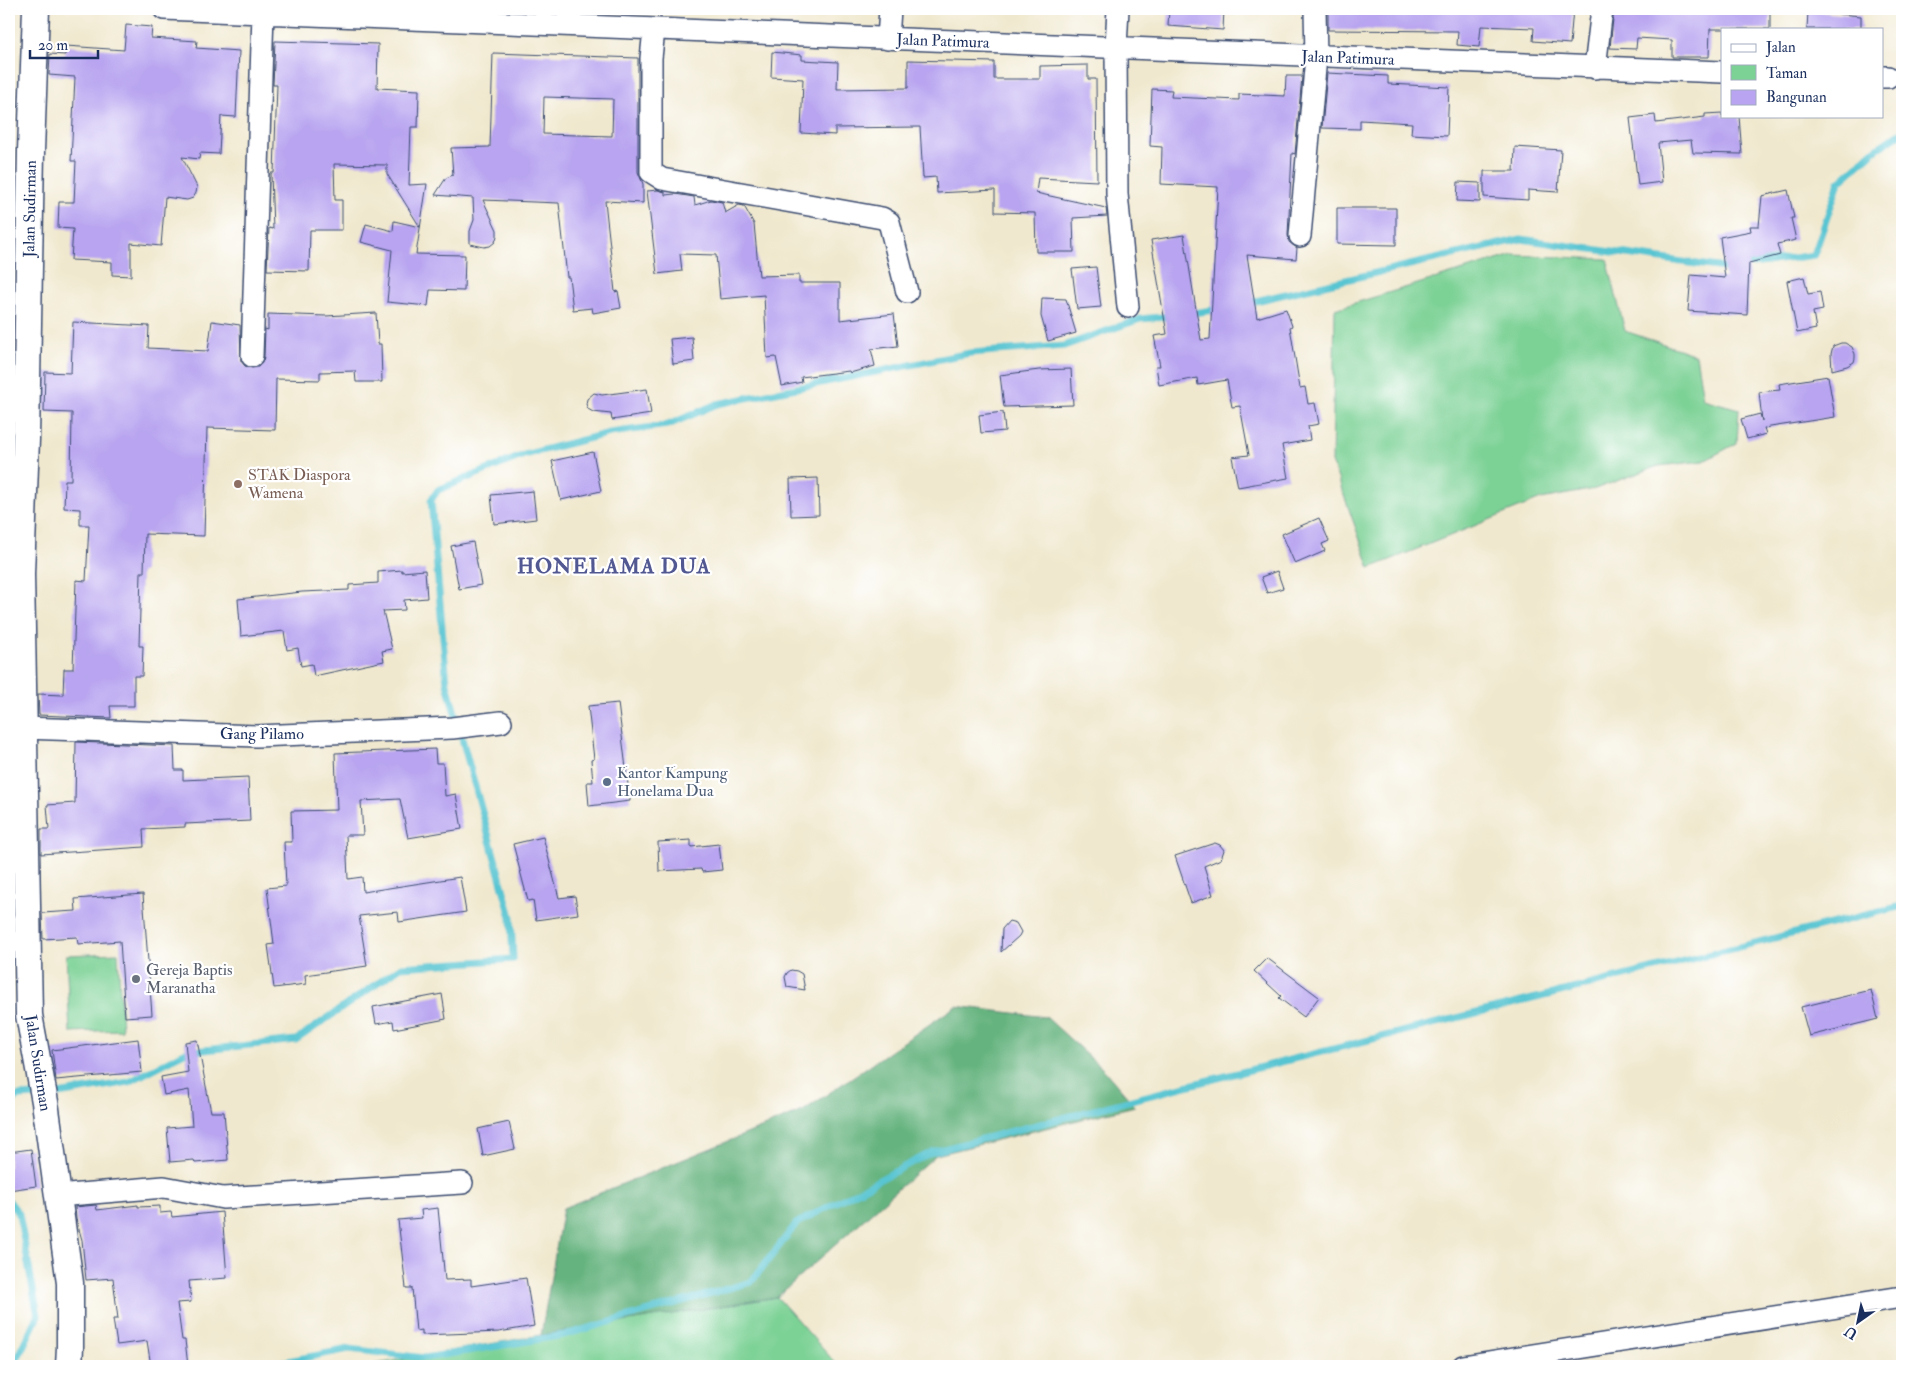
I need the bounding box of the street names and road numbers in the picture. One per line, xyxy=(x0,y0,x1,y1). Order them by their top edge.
street label: Jalan Patimura xyxy=(895,29,990,54)
street label: Jalan Patimura xyxy=(1300,46,1395,71)
street label: Jalan Sudirman xyxy=(19,160,42,259)
street label: Gang Pilamo xyxy=(220,724,304,744)
street label: Jalan Sudirman xyxy=(19,1012,55,1113)

